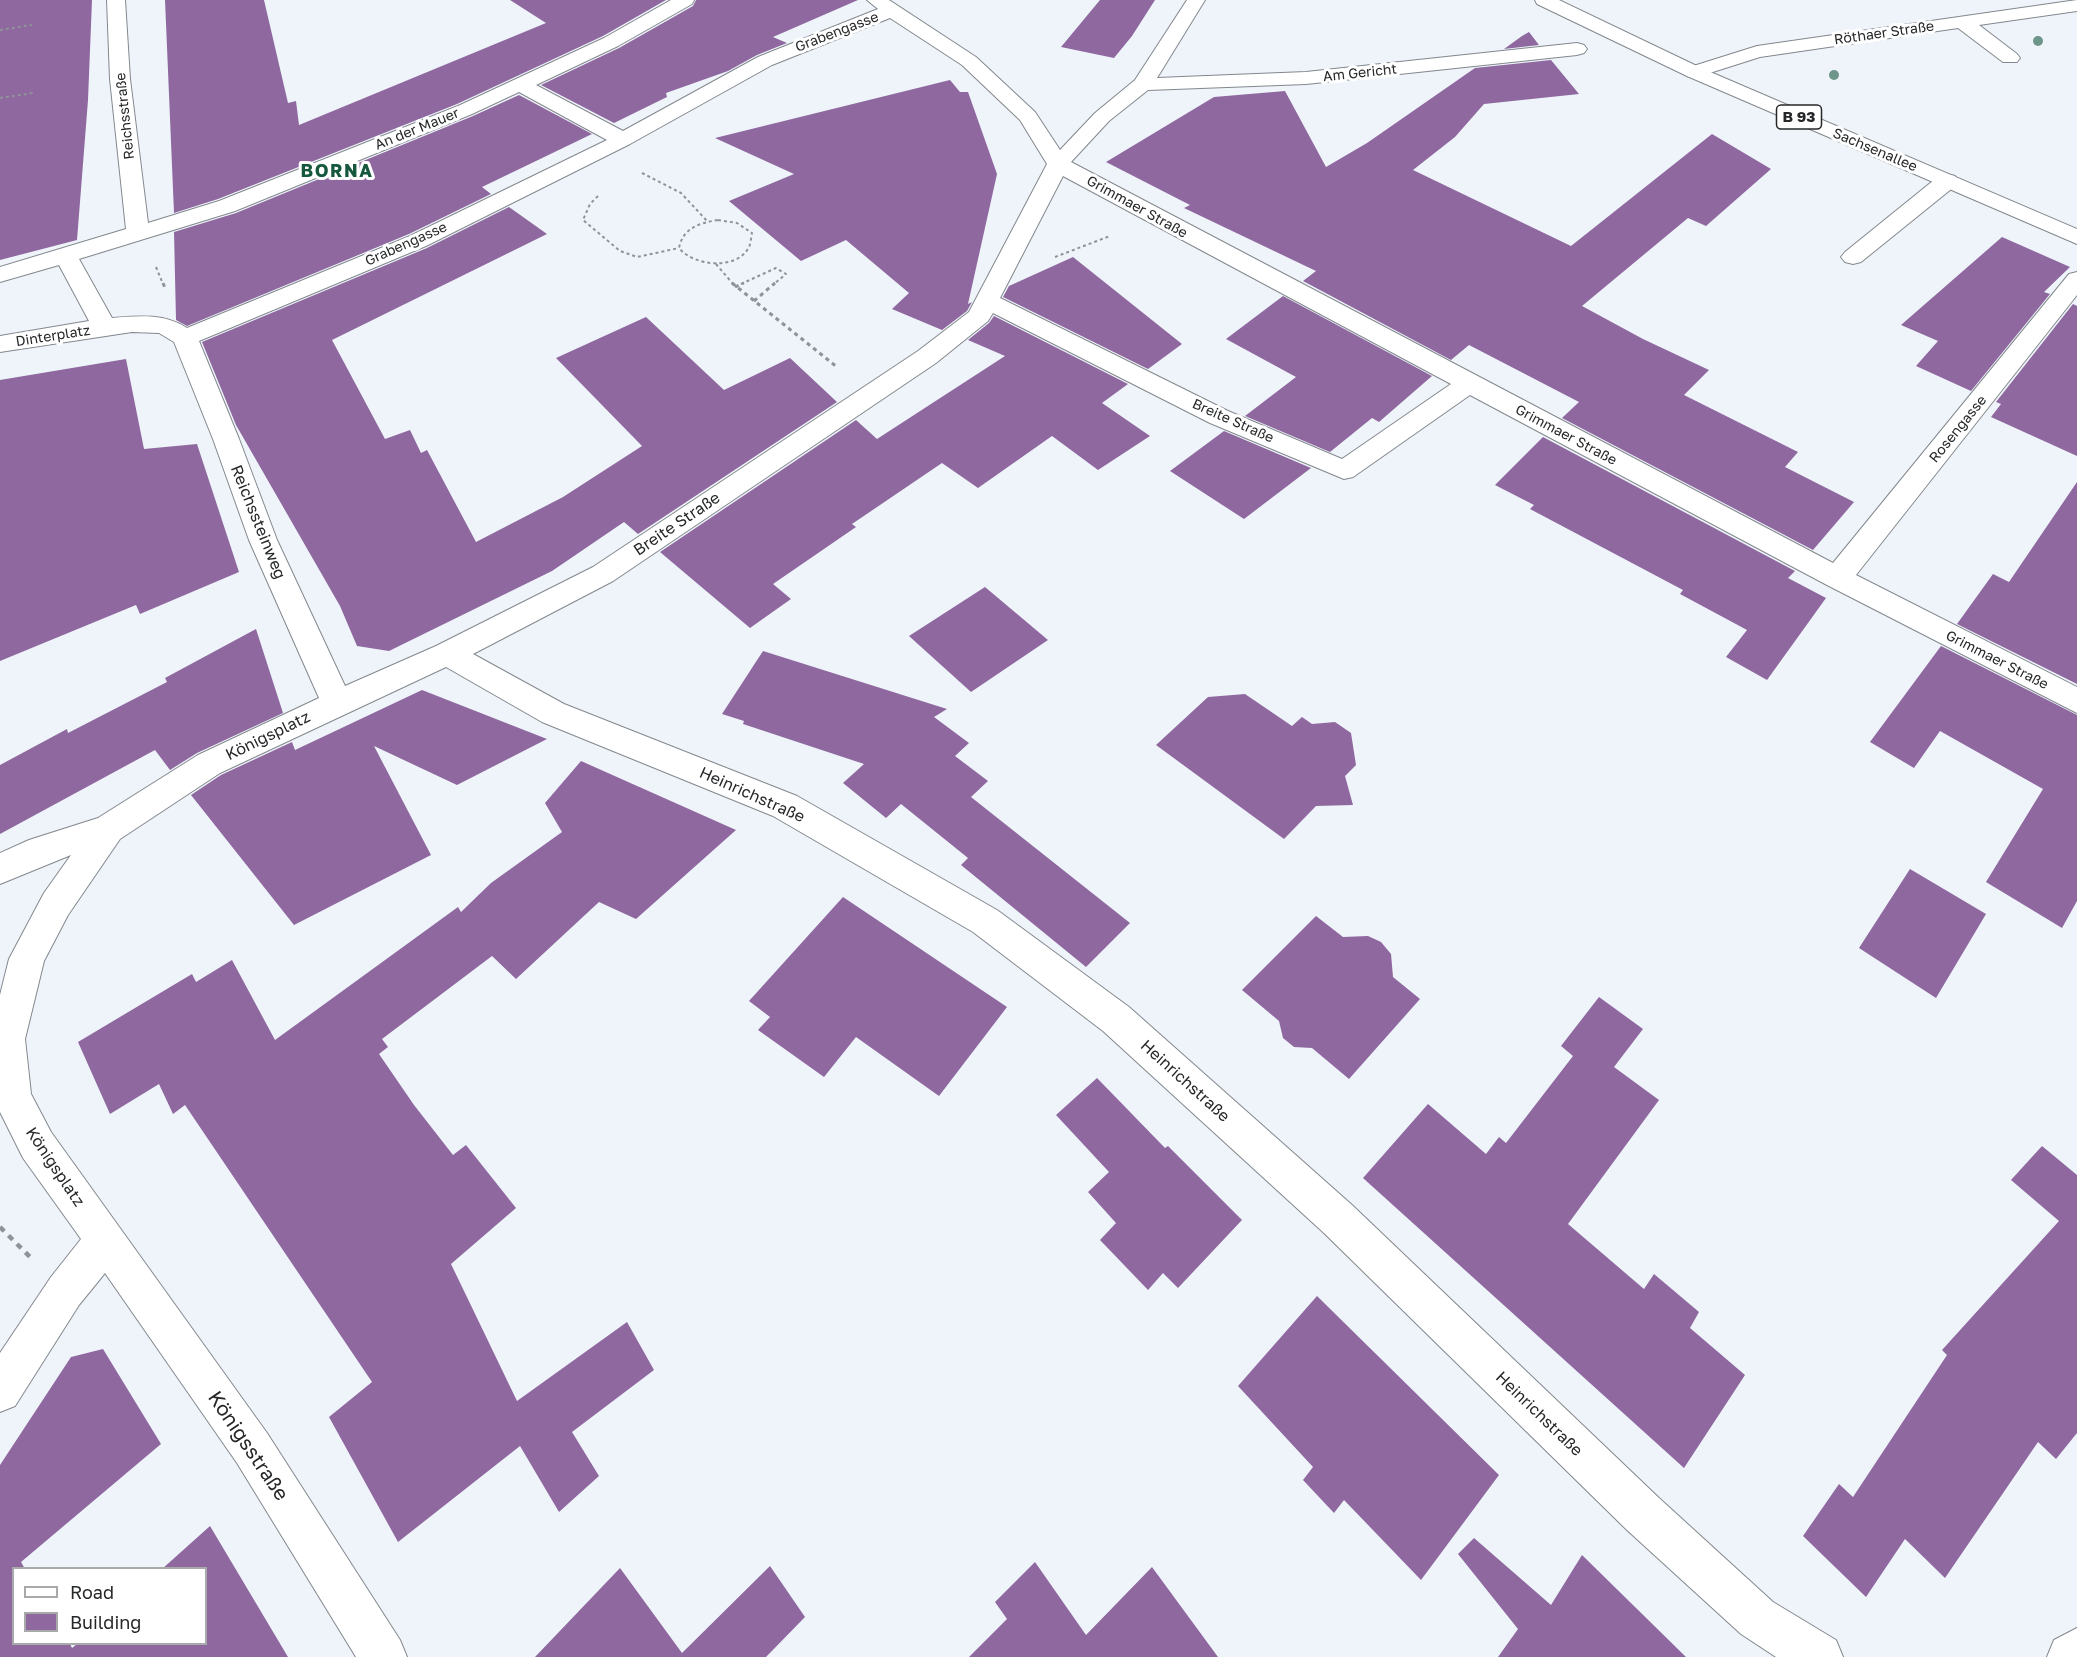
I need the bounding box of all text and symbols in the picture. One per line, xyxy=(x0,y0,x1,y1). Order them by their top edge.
street label: Grabengasse xyxy=(793,8,881,56)
street label: Röthaer Straße xyxy=(1833,18,1935,48)
street label: Am Gericht xyxy=(1322,61,1398,85)
street label: Reichsstraße xyxy=(112,72,138,160)
street label: An der Mauer xyxy=(373,105,461,153)
road number: B 93 xyxy=(1776,105,1822,129)
street label: Sachsenallee xyxy=(1830,125,1920,175)
district label: BORNA xyxy=(301,160,373,182)
street label: Grimmaer Straße xyxy=(1084,172,1190,242)
street label: Grabengasse xyxy=(362,218,450,270)
street label: Dinterplatz xyxy=(15,322,91,350)
street label: Rosengasse xyxy=(1926,392,1990,466)
street label: Breite Straße xyxy=(1190,396,1276,446)
street label: Grimmaer Straße xyxy=(1512,401,1620,469)
street label: Reichssteinweg xyxy=(226,462,290,582)
street label: Breite Straße xyxy=(630,488,724,560)
street label: Grimmaer Straße xyxy=(1943,627,2051,693)
street label: Königsplatz xyxy=(223,707,313,765)
street label: Heinrichstraße xyxy=(696,763,808,827)
street label: Heinrichstraße xyxy=(1137,1036,1233,1126)
street label: Königsplatz xyxy=(21,1124,89,1210)
street label: Heinrichstraße xyxy=(1492,1368,1586,1460)
street label: Königsstraße xyxy=(203,1387,293,1505)
legend xyxy=(12,1567,207,1645)
text: Road xyxy=(70,1581,114,1603)
text: Building xyxy=(70,1611,141,1633)

